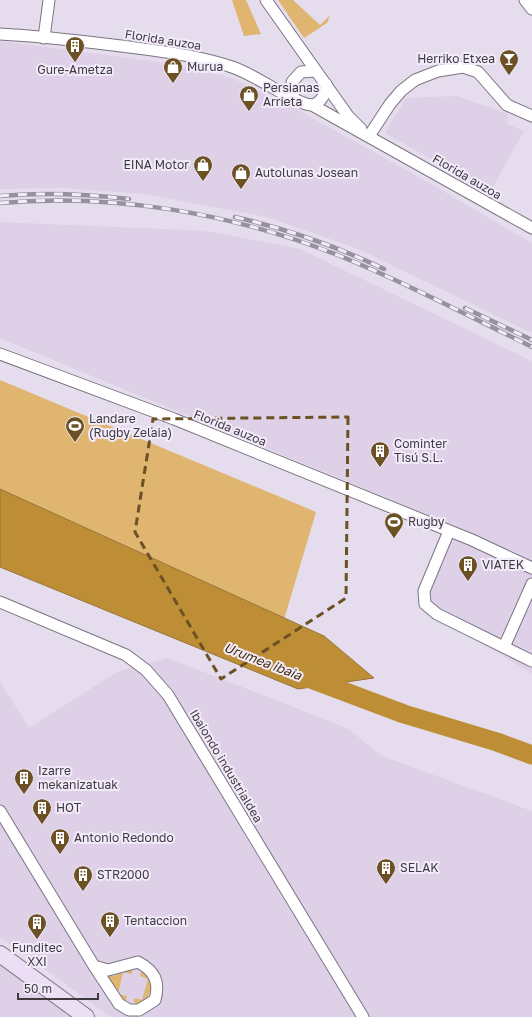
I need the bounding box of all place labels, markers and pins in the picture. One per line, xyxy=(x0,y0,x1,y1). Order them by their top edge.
building icon: Gure-Ametza xyxy=(64,35,86,63)
bar icon: Herriko Etxea xyxy=(498,48,520,76)
place label: Herriko Etxea xyxy=(417,51,495,66)
shop icon: Murua xyxy=(162,56,184,84)
place label: Murua xyxy=(187,59,223,74)
place label: Gure-Ametza xyxy=(37,62,113,77)
place label: Persianas Arrieta xyxy=(263,80,319,109)
shop icon: Persianas Arrieta xyxy=(238,84,260,112)
shop icon: EINA Motor xyxy=(192,154,214,182)
place label: EINA Motor xyxy=(124,157,189,172)
shop icon: Autolunas Josean xyxy=(230,162,252,190)
place label: Autolunas Josean xyxy=(255,165,358,180)
place label: Landare (Rugby Zelaia) xyxy=(89,411,172,440)
sports icon: Landare (Rugby Zelaia) xyxy=(64,415,86,443)
place label: Cominter Tisú S.L. xyxy=(394,436,447,465)
building icon: Cominter Tisú S.L. xyxy=(369,440,391,468)
sports icon: Rugby xyxy=(383,511,405,539)
place label: Rugby xyxy=(408,514,445,529)
building icon: VIATEK xyxy=(457,554,479,582)
place label: VIATEK xyxy=(482,557,524,572)
place label: Izarre mekanizatuak xyxy=(38,763,118,792)
building icon: Izarre mekanizatuak xyxy=(13,767,35,795)
building icon: HOT xyxy=(31,797,53,825)
place label: HOT xyxy=(56,800,82,815)
building icon: Antonio Redondo xyxy=(49,827,71,855)
place label: Antonio Redondo xyxy=(74,830,174,845)
building icon: SELAK xyxy=(375,857,397,885)
place label: SELAK xyxy=(400,860,439,875)
building icon: STR2000 xyxy=(72,864,94,892)
place label: STR2000 xyxy=(97,867,149,882)
building icon: Tentaccion xyxy=(99,910,121,938)
building icon: Funditec XXI xyxy=(26,912,48,940)
place label: Tentaccion xyxy=(124,913,187,928)
place label: Funditec XXI xyxy=(12,940,63,969)

